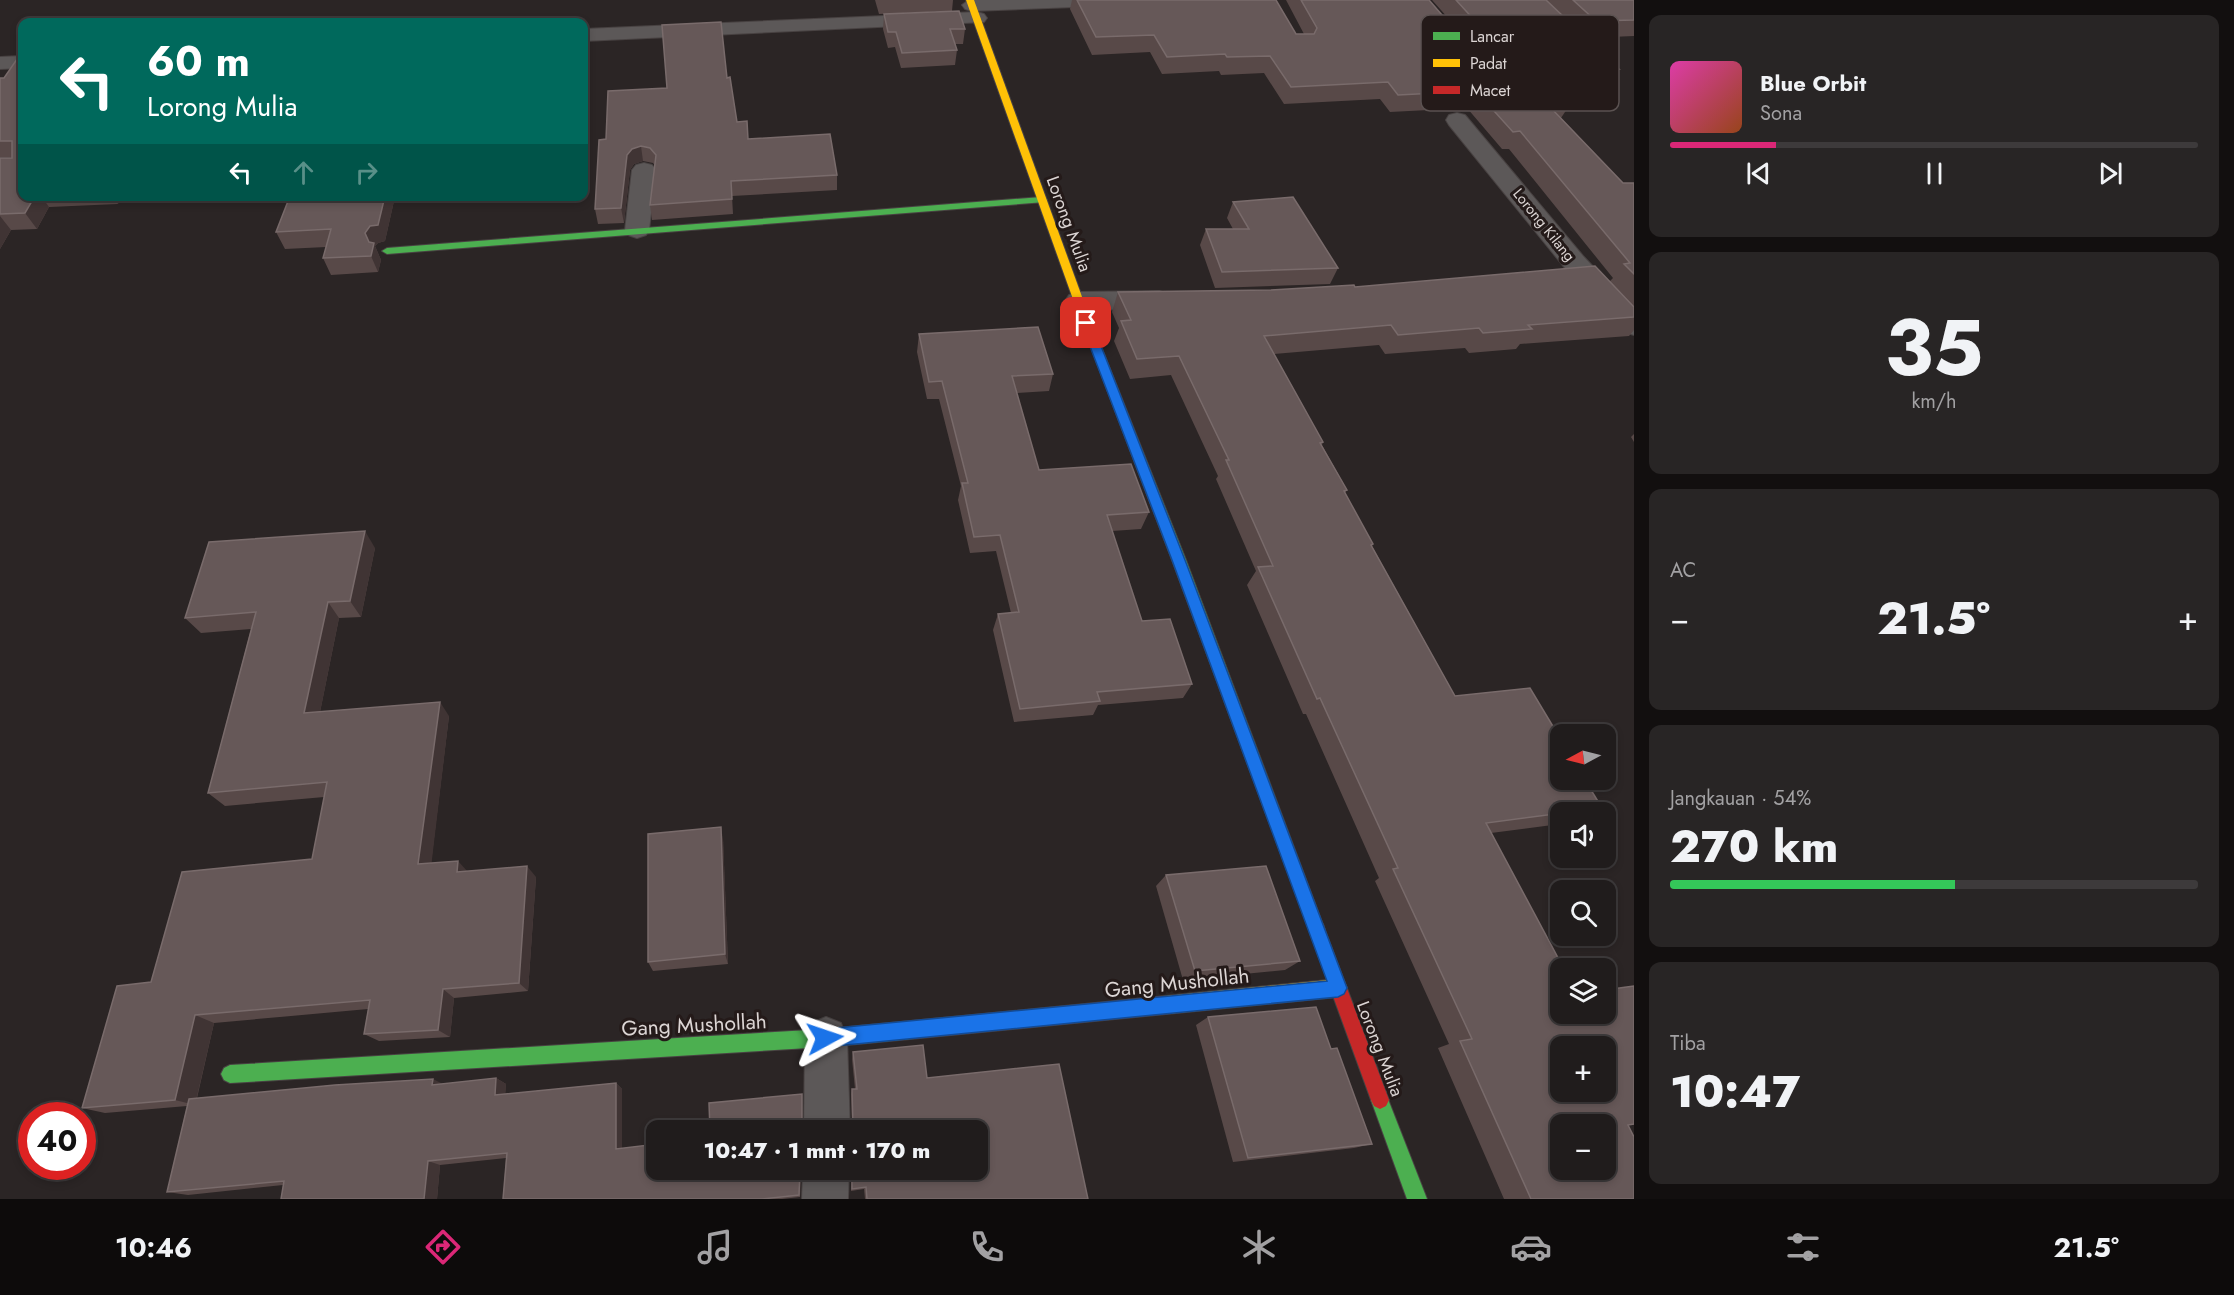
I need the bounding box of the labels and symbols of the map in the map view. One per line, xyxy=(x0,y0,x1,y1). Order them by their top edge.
legend xyxy=(1421,15,1619,111)
text: Lancar xyxy=(1470,25,1515,48)
text: Padat xyxy=(1470,52,1507,75)
text: Macet xyxy=(1470,79,1511,102)
street label: Lorong Mulia xyxy=(1040,172,1098,276)
street label: Lorong Kilang xyxy=(1508,184,1580,266)
pin xyxy=(1060,297,1111,348)
north arrow xyxy=(1550,724,1616,790)
street label: Gang Mushollah xyxy=(1103,960,1251,1006)
street label: Lorong Mulia xyxy=(1350,998,1410,1100)
street label: Gang Mushollah xyxy=(621,1006,767,1044)
position arrow xyxy=(793,1006,857,1070)
speed limit sign: 40 xyxy=(18,1102,96,1180)

